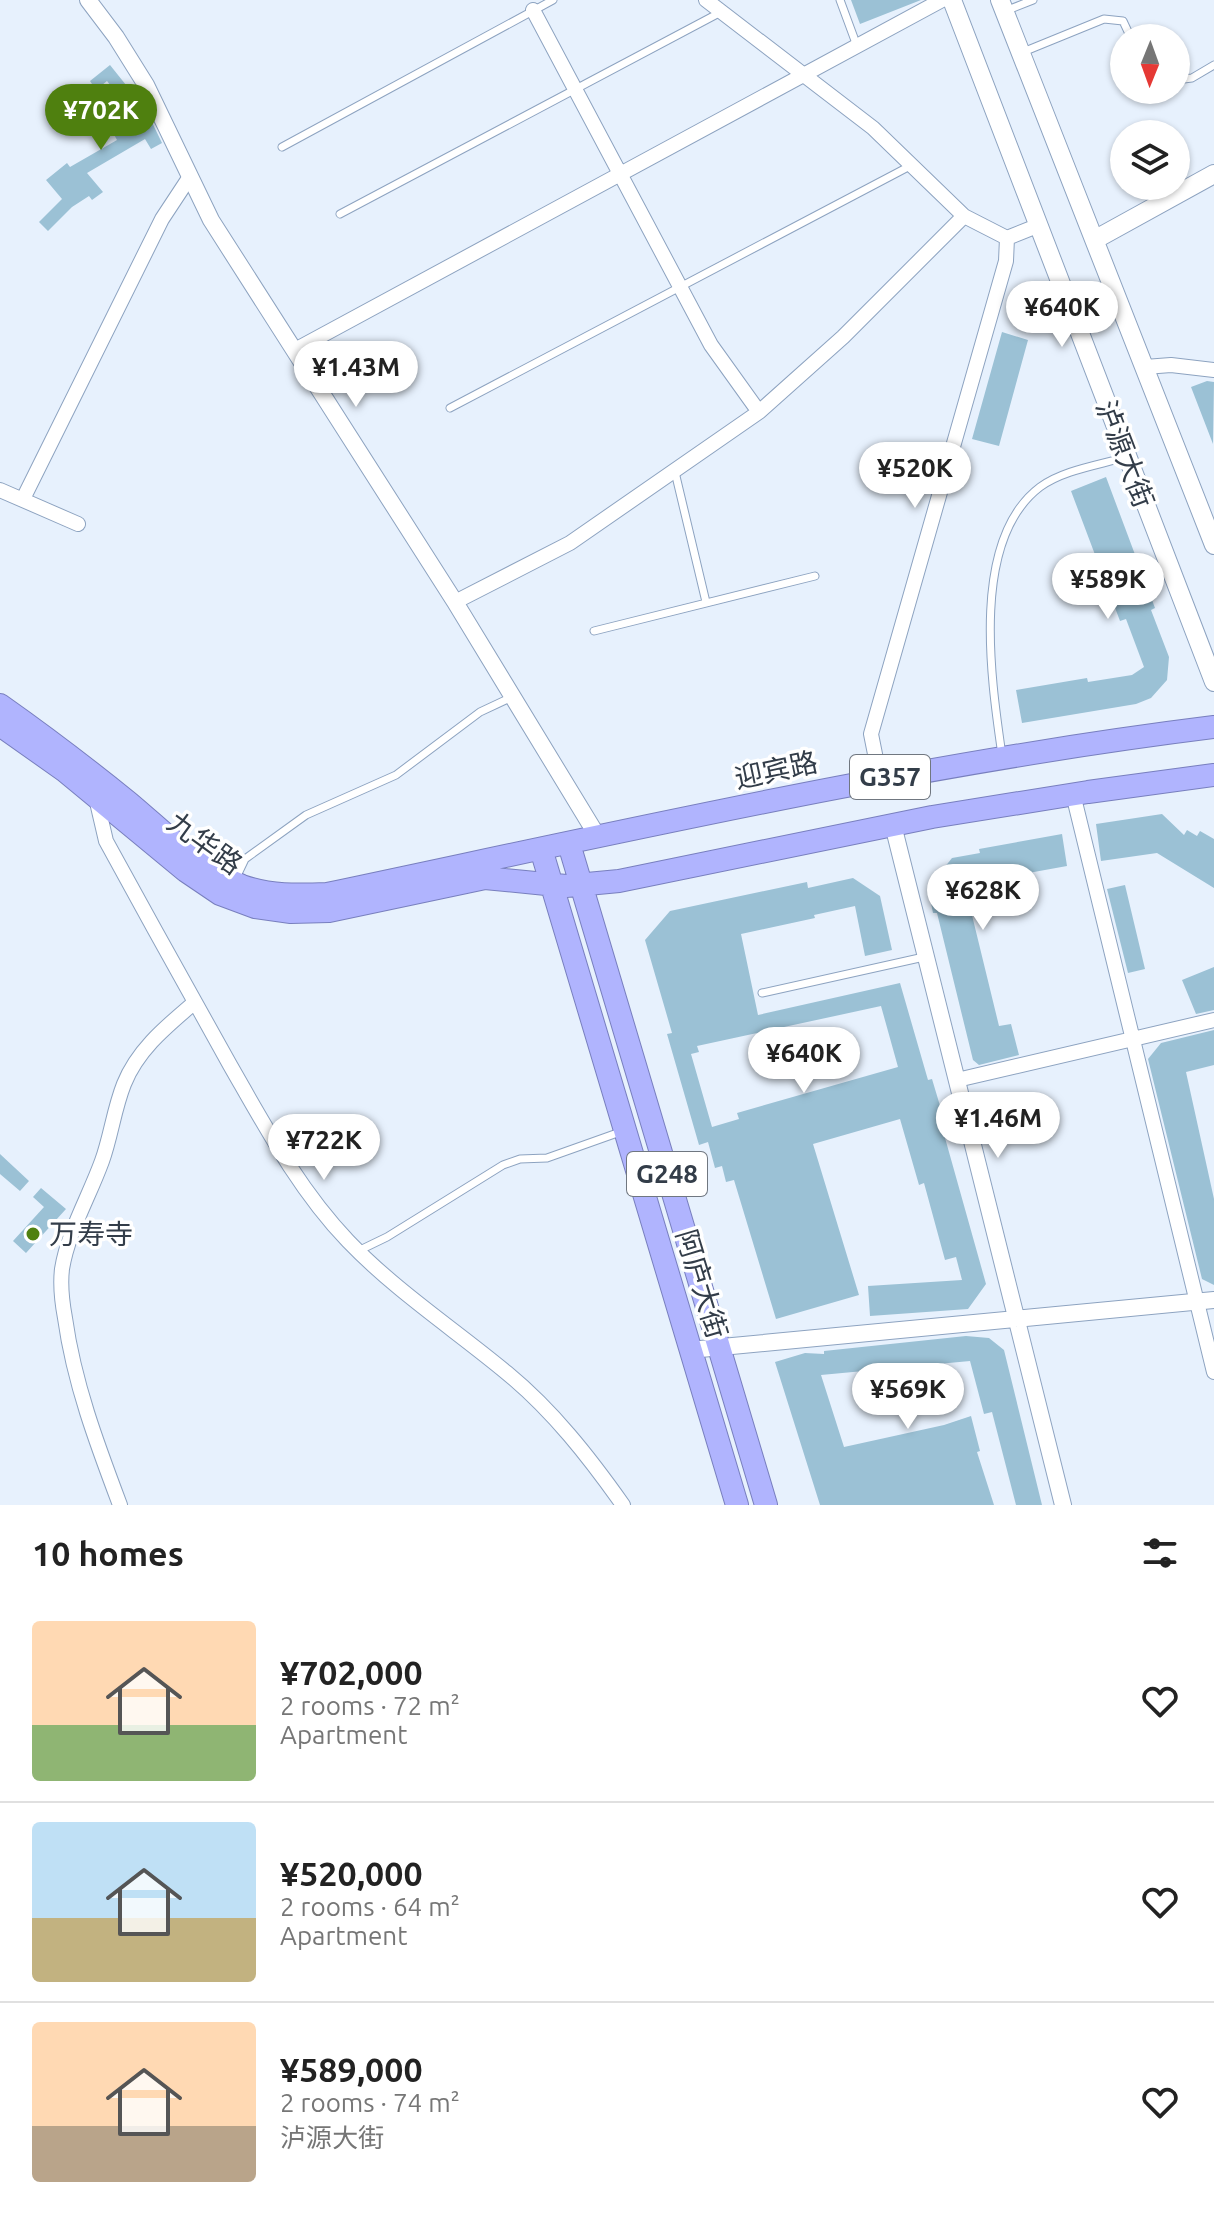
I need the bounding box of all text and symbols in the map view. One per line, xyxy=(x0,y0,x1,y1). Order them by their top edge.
north arrow xyxy=(1110,24,1190,104)
map controls xyxy=(1110,24,1190,200)
pin: ¥702K xyxy=(45,84,157,152)
text: ¥702K xyxy=(63,95,139,124)
button: layers xyxy=(1110,120,1190,200)
pin: ¥640K xyxy=(1006,281,1118,349)
text: ¥640K xyxy=(1024,292,1100,321)
pin: ¥1.43M xyxy=(291,341,421,409)
text: ¥1.43M xyxy=(312,352,400,381)
street label: 泸源大街 xyxy=(1091,396,1160,512)
pin: ¥520K xyxy=(859,442,971,510)
text: ¥520K xyxy=(877,453,953,482)
pin: ¥589K xyxy=(1052,553,1164,621)
text: ¥589K xyxy=(1070,564,1146,593)
street label: 迎宾路 xyxy=(732,746,820,793)
road number: G357 xyxy=(850,755,930,799)
street label: 九华路 xyxy=(162,805,248,880)
pin: ¥628K xyxy=(927,864,1039,932)
text: ¥628K xyxy=(945,875,1021,904)
pin: ¥640K xyxy=(748,1027,860,1095)
text: ¥640K xyxy=(766,1038,842,1067)
pin: ¥1.46M xyxy=(933,1092,1063,1160)
text: ¥1.46M xyxy=(954,1103,1042,1132)
pin: ¥722K xyxy=(268,1114,380,1182)
text: ¥722K xyxy=(286,1125,362,1154)
road number: G248 xyxy=(627,1152,707,1196)
place label: 万寿寺 xyxy=(49,1218,133,1249)
marker: 万寿寺 xyxy=(24,1225,42,1243)
street label: 阿庐大街 xyxy=(671,1226,734,1342)
pin: ¥569K xyxy=(852,1363,964,1431)
text: ¥569K xyxy=(870,1374,946,1403)
icon: filters xyxy=(1138,1531,1182,1575)
text: 10 homes xyxy=(32,1534,184,1572)
icon: home xyxy=(96,1653,192,1749)
text: ¥702,000 xyxy=(280,1653,423,1691)
icon: heart xyxy=(1138,1679,1182,1723)
text: 2 rooms · 72 m² xyxy=(280,1691,460,1720)
text: Apartment xyxy=(280,1720,407,1749)
icon: home xyxy=(96,1854,192,1950)
text: ¥520,000 xyxy=(280,1854,423,1892)
icon: heart xyxy=(1138,1880,1182,1924)
text: 2 rooms · 64 m² xyxy=(280,1892,460,1921)
text: Apartment xyxy=(280,1921,407,1950)
text: ¥589,000 xyxy=(280,2050,423,2088)
icon: home xyxy=(96,2054,192,2150)
icon: heart xyxy=(1138,2080,1182,2124)
text: 2 rooms · 74 m² xyxy=(280,2088,460,2117)
text: 泸源大街 xyxy=(280,2123,384,2152)

